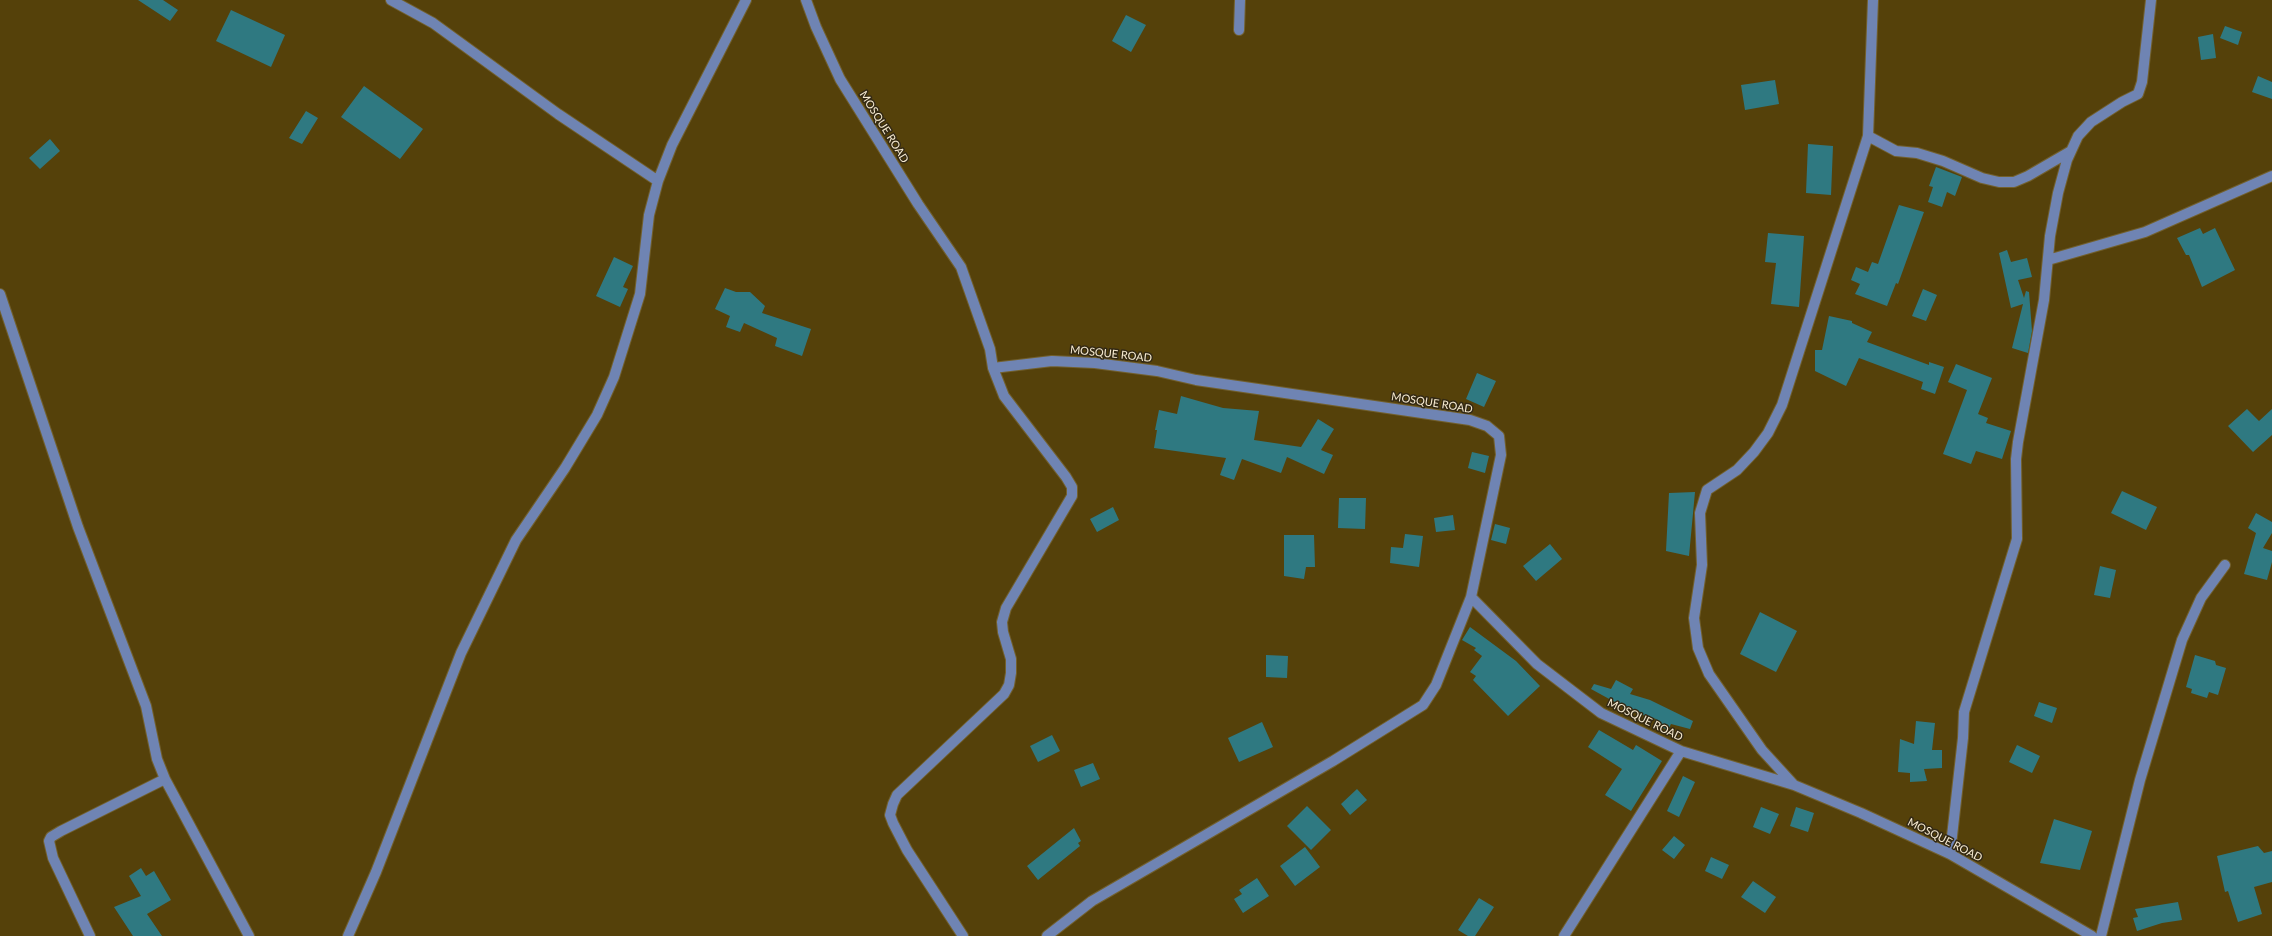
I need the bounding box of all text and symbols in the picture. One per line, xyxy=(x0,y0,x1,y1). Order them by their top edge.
street label: MOSQUE ROAD xyxy=(857,89,911,165)
street label: MOSQUE ROAD xyxy=(1069,343,1153,365)
street label: MOSQUE ROAD xyxy=(1390,390,1474,416)
street label: MOSQUE ROAD xyxy=(1605,696,1685,744)
street label: MOSQUE ROAD xyxy=(1905,815,1985,865)

